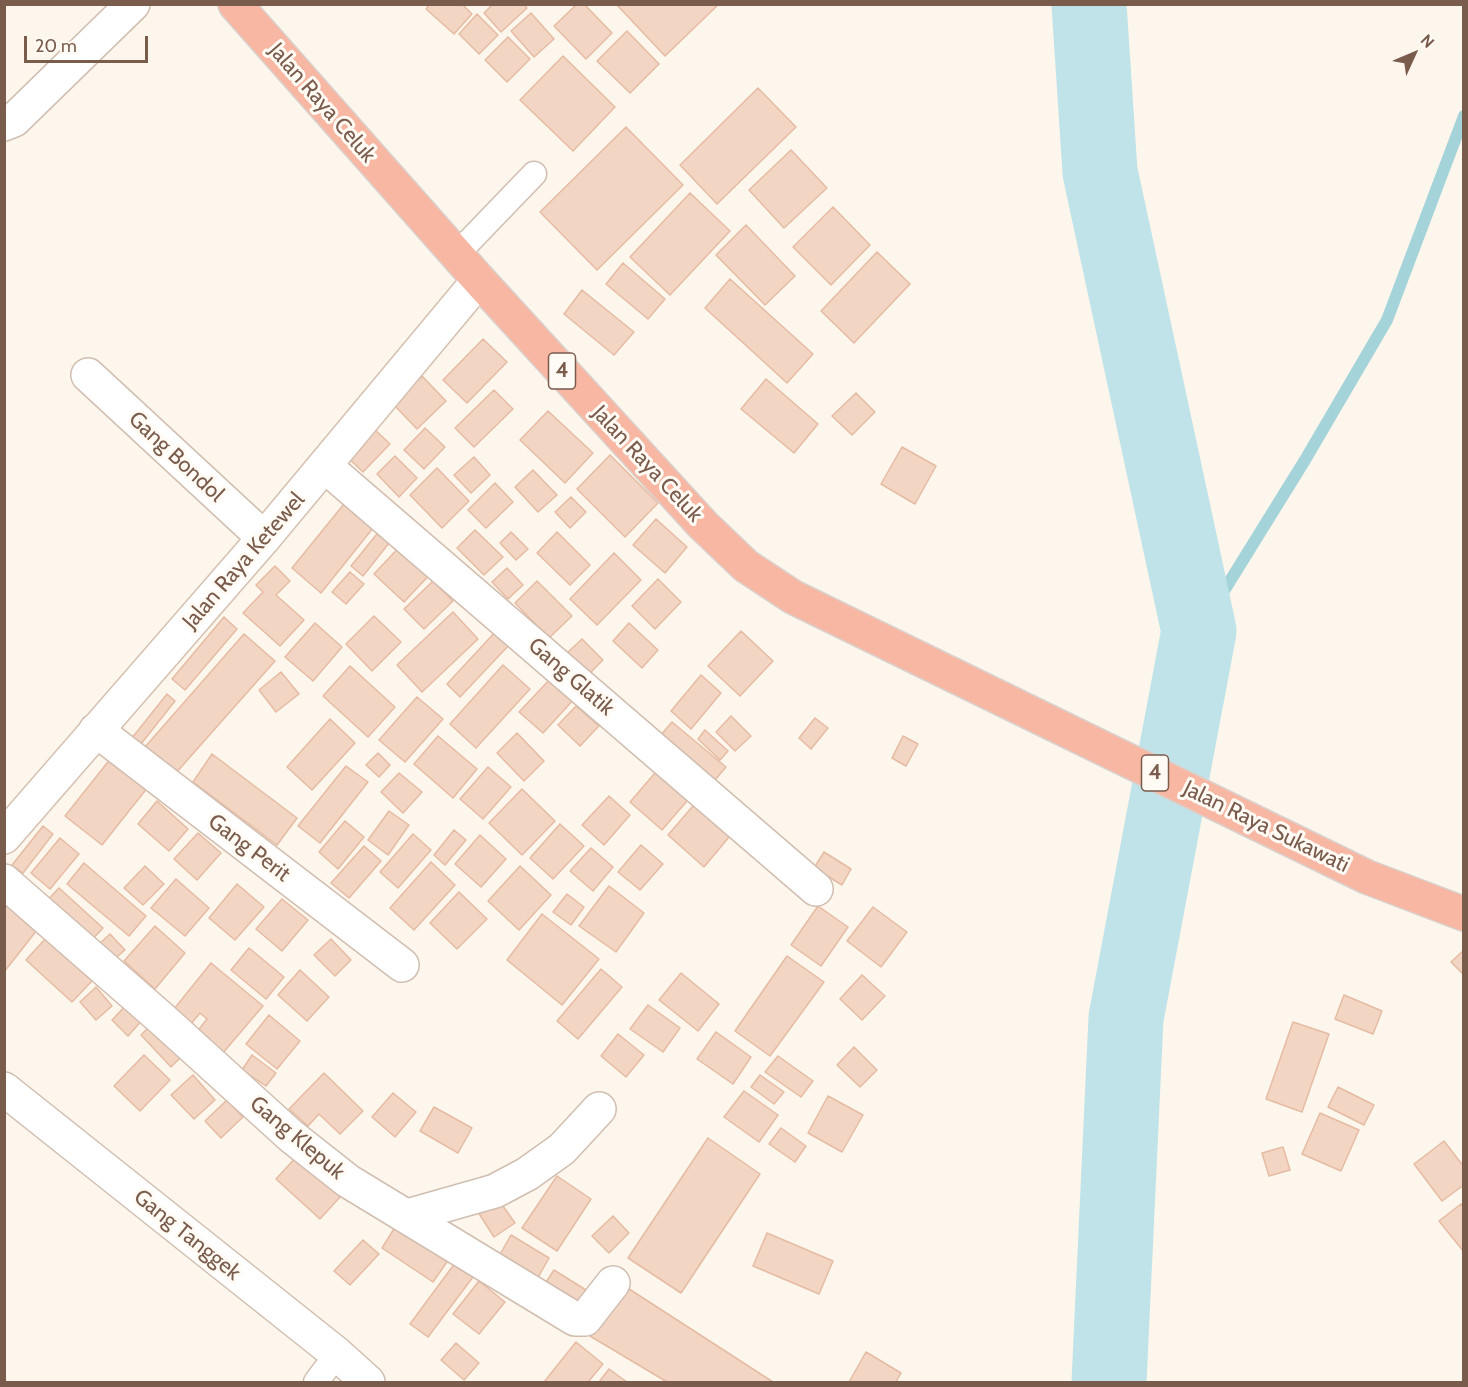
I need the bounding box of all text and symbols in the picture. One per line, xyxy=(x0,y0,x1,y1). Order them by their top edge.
scale bar xyxy=(27,24,152,62)
north arrow xyxy=(1384,24,1444,84)
text: N xyxy=(1417,30,1438,52)
text: 20 m xyxy=(35,35,77,57)
street label: Jalan Raya Celuk xyxy=(263,38,381,168)
road number: 4 xyxy=(548,353,576,389)
street label: Jalan Raya Celuk xyxy=(586,400,708,528)
street label: Gang Bondol xyxy=(123,406,229,508)
street label: Jalan Raya Ketewel xyxy=(177,487,311,635)
street label: Gang Glatik xyxy=(522,632,620,722)
road number: 4 xyxy=(1142,755,1168,791)
street label: Jalan Raya Sukawati xyxy=(1179,775,1353,879)
street label: Gang Perit xyxy=(203,809,295,887)
street label: Gang Klepuk xyxy=(244,1091,350,1185)
street label: Gang Tanggek xyxy=(128,1184,246,1286)

